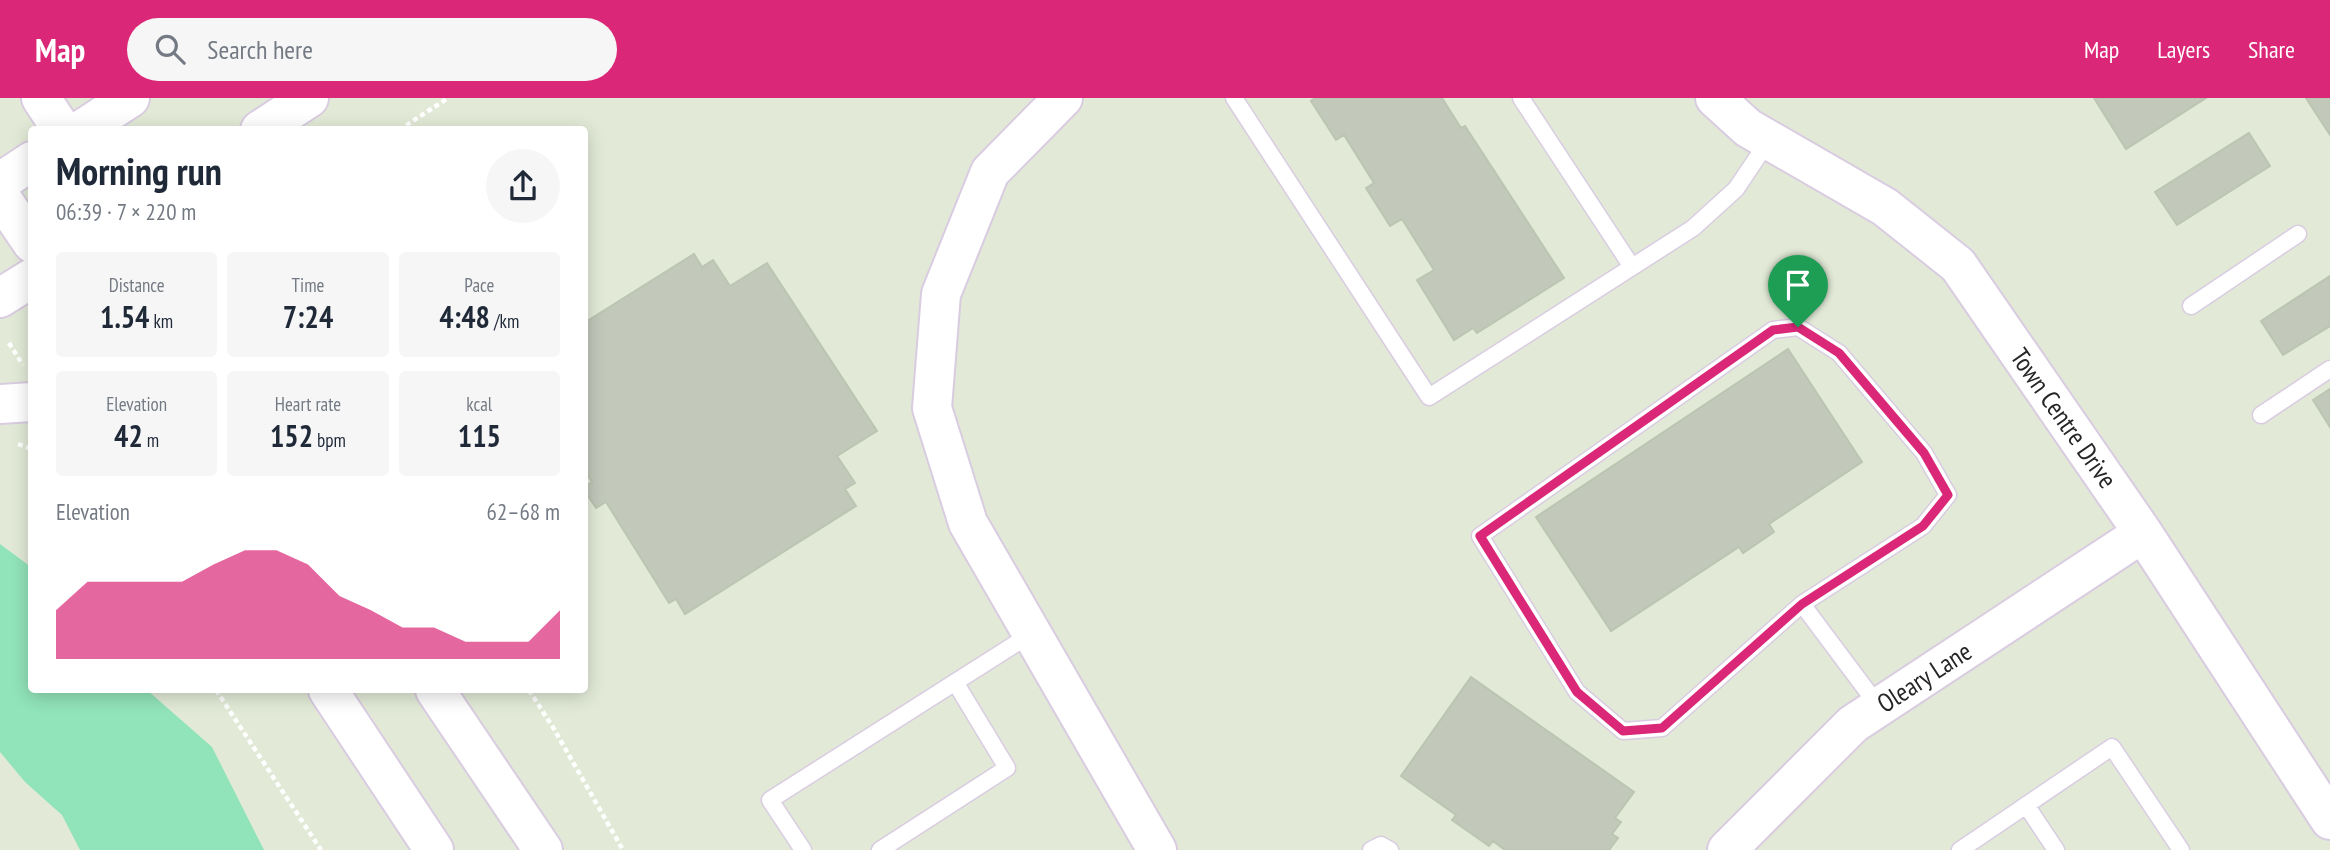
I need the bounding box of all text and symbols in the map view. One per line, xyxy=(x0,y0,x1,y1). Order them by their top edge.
search box xyxy=(127,18,617,81)
text: Map xyxy=(35,28,85,71)
icon: search xyxy=(151,30,189,68)
text: Search here xyxy=(207,33,313,66)
text: Map xyxy=(2084,34,2119,65)
text: Layers xyxy=(2157,34,2210,65)
text: Share xyxy=(2248,34,2295,65)
text: Morning run xyxy=(56,146,222,195)
button: share xyxy=(486,149,560,223)
text: 06:39 · 7 × 220 m xyxy=(56,197,196,226)
pin xyxy=(1768,255,1828,327)
icon: arrive xyxy=(1779,266,1817,304)
text: Distance xyxy=(109,273,165,297)
text: Time xyxy=(292,273,324,297)
text: Pace xyxy=(464,273,494,297)
text: 1.54 xyxy=(100,297,149,336)
text: 7:24 xyxy=(283,297,333,336)
text: 4:48 xyxy=(439,297,490,336)
text: km xyxy=(149,309,173,333)
text: /km xyxy=(490,309,519,333)
street label: Town Centre Drive xyxy=(2004,342,2124,494)
text: Elevation xyxy=(106,392,167,416)
text: Heart rate xyxy=(275,392,341,416)
text: kcal xyxy=(466,392,492,416)
text: 42 xyxy=(114,416,143,455)
text: 152 xyxy=(270,416,313,455)
text: 115 xyxy=(458,416,501,455)
text: m xyxy=(143,428,159,452)
text: bpm xyxy=(313,428,346,452)
text: Elevation xyxy=(56,497,130,526)
text: 62–68 m xyxy=(487,497,560,526)
street label: Oleary Lane xyxy=(1871,634,1977,720)

